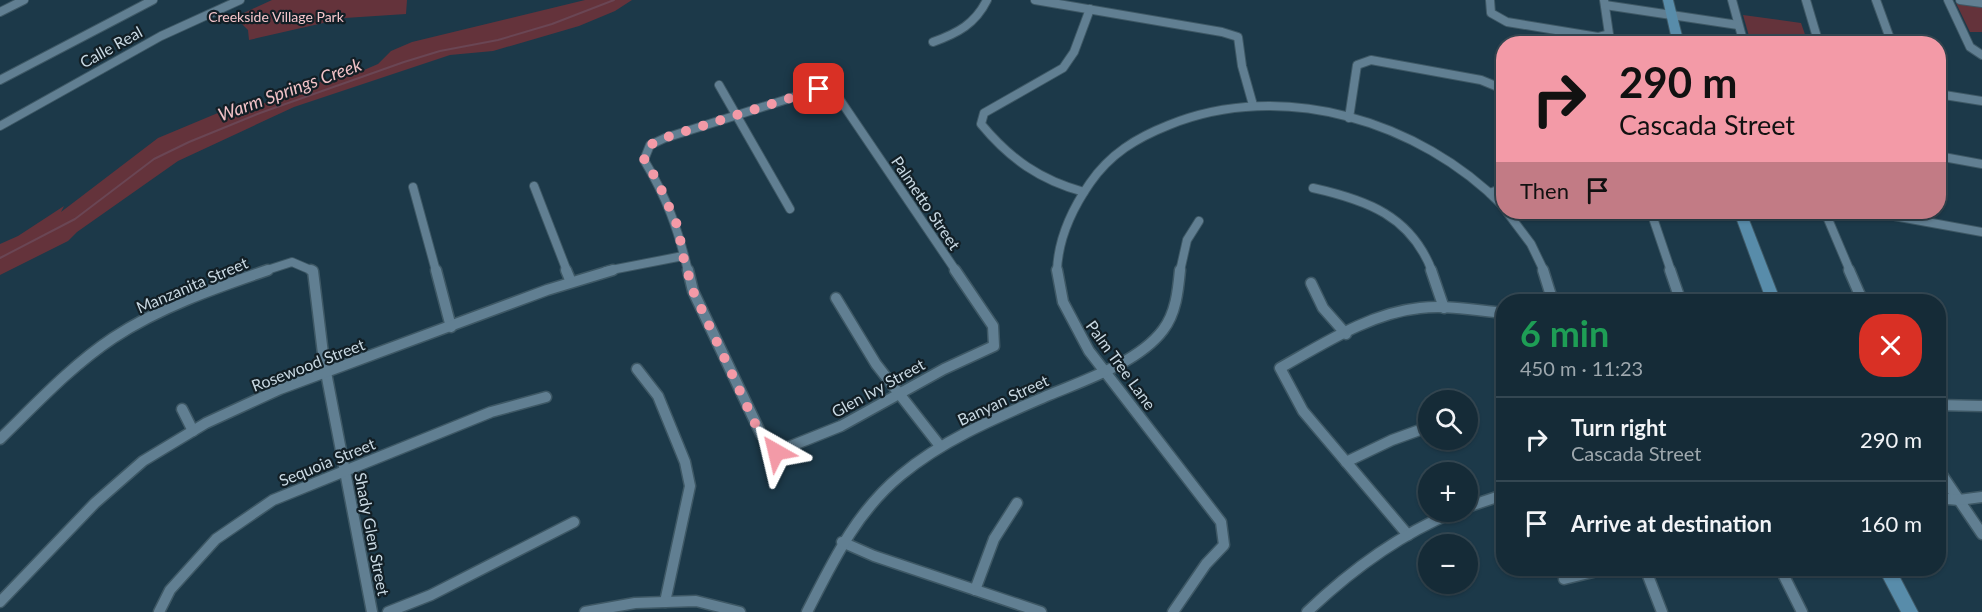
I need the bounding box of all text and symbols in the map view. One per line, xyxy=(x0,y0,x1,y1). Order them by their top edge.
park label: Creekside Village Park xyxy=(208,8,345,25)
street label: Calle Real xyxy=(76,22,145,71)
water label: Warm Springs Creek xyxy=(215,53,365,125)
text: 290 m xyxy=(1619,57,1737,107)
icon: right xyxy=(1520,60,1598,138)
pin xyxy=(793,63,844,114)
icon: arrive xyxy=(802,72,835,105)
text: Cascada Street xyxy=(1619,108,1795,141)
street label: Palmetto Street xyxy=(888,152,965,253)
icon: arrive xyxy=(1581,174,1614,207)
text: Then xyxy=(1520,177,1569,204)
street label: Manzanita Street xyxy=(133,252,251,317)
text: 6 min xyxy=(1520,311,1609,355)
button: close xyxy=(1859,314,1922,377)
street label: Palm Tree Lane xyxy=(1083,316,1160,413)
street label: Rosewood Street xyxy=(249,334,367,395)
street label: Glen Ivy Street xyxy=(828,354,928,421)
text: 450 m · 11:23 xyxy=(1520,356,1643,380)
street label: Banyan Street xyxy=(954,370,1051,429)
map controls xyxy=(1418,390,1478,594)
button: search xyxy=(1418,390,1478,450)
text: Turn right xyxy=(1571,414,1666,441)
position arrow xyxy=(744,420,808,484)
icon: right xyxy=(1520,423,1553,456)
text: 290 m xyxy=(1860,426,1922,453)
street label: Sequoia Street xyxy=(276,434,378,489)
text: Cascada Street xyxy=(1571,441,1701,465)
button: + xyxy=(1418,462,1478,522)
street label: Shady Glen Street xyxy=(351,471,394,597)
icon: arrive xyxy=(1520,507,1553,540)
text: Arrive at destination xyxy=(1571,510,1772,537)
text: 160 m xyxy=(1860,510,1922,537)
button: − xyxy=(1418,534,1478,594)

